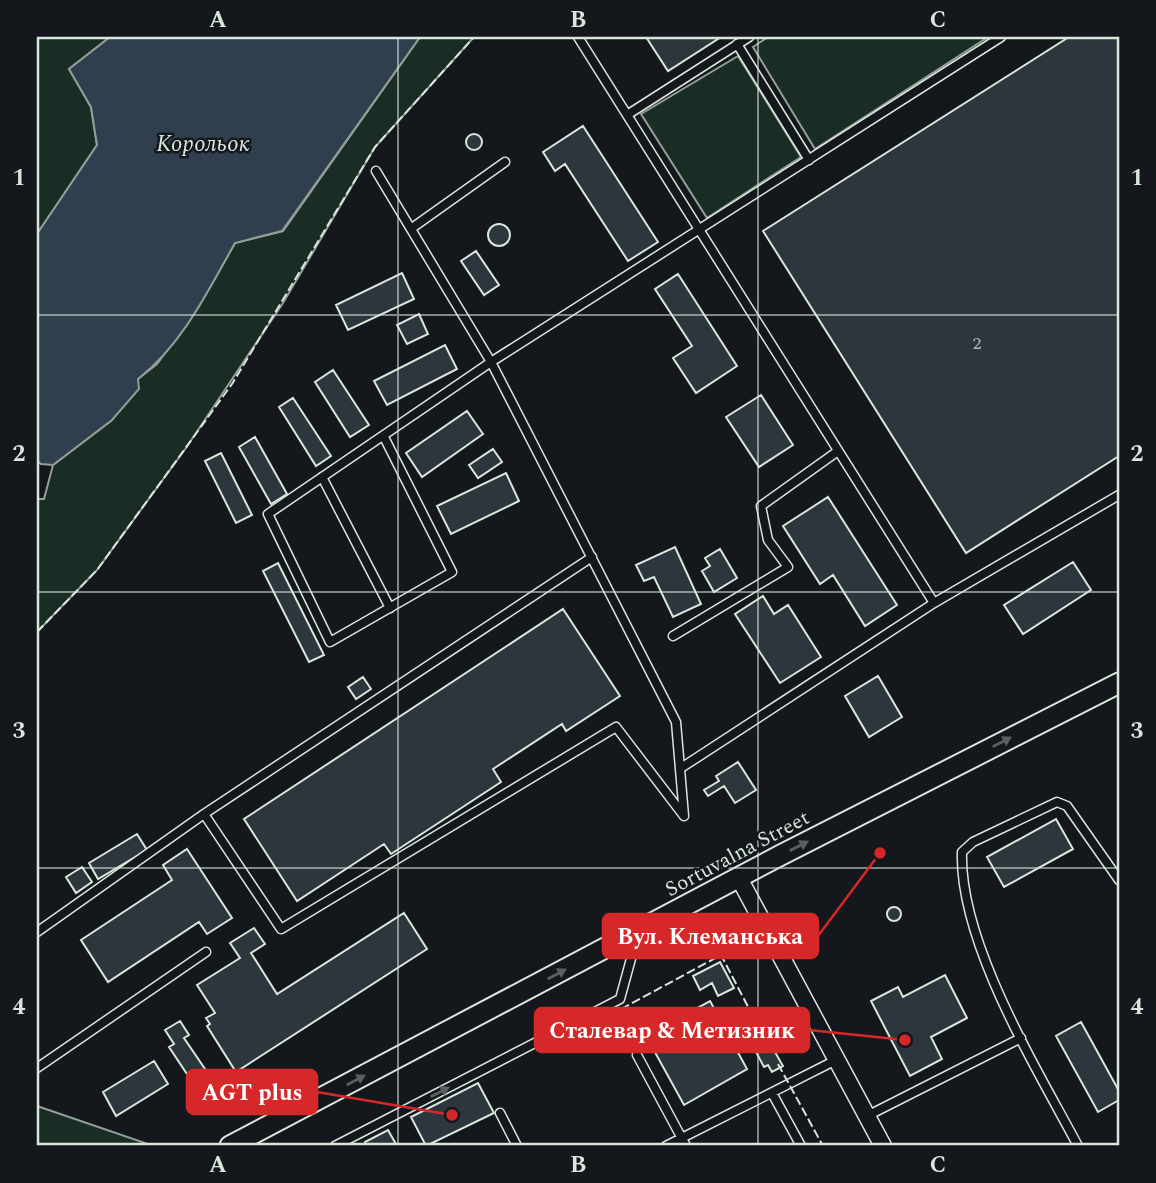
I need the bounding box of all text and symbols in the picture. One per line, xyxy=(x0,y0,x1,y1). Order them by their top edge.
text: A xyxy=(209,3,227,38)
text: B xyxy=(570,3,586,38)
text: C xyxy=(930,3,946,38)
water label: Корольок xyxy=(156,127,250,162)
text: 1 xyxy=(13,161,25,196)
text: 1 xyxy=(1131,161,1143,196)
house number: 2 xyxy=(973,330,982,357)
text: 2 xyxy=(13,437,26,472)
text: 2 xyxy=(1131,437,1144,472)
text: 3 xyxy=(13,714,26,749)
text: 3 xyxy=(1131,714,1144,749)
one-way arrow xyxy=(992,737,1012,748)
street label: Sortuvalna Street xyxy=(659,802,815,905)
one-way arrow xyxy=(789,840,809,851)
callout: Вул. Клеманська xyxy=(603,914,818,958)
text: Вул. Клеманська xyxy=(617,920,803,955)
one-way arrow xyxy=(547,968,567,980)
text: 4 xyxy=(13,990,26,1025)
text: 4 xyxy=(1131,990,1144,1025)
callout: Сталевар & Метизник xyxy=(535,1008,809,1052)
text: Сталевар & Метизник xyxy=(549,1014,795,1049)
callout: AGT plus xyxy=(187,1070,317,1114)
one-way arrow xyxy=(346,1074,365,1086)
text: AGT plus xyxy=(201,1076,303,1111)
one-way arrow xyxy=(430,1087,450,1099)
text: A xyxy=(209,1148,227,1183)
text: B xyxy=(570,1148,586,1183)
text: C xyxy=(930,1148,946,1183)

